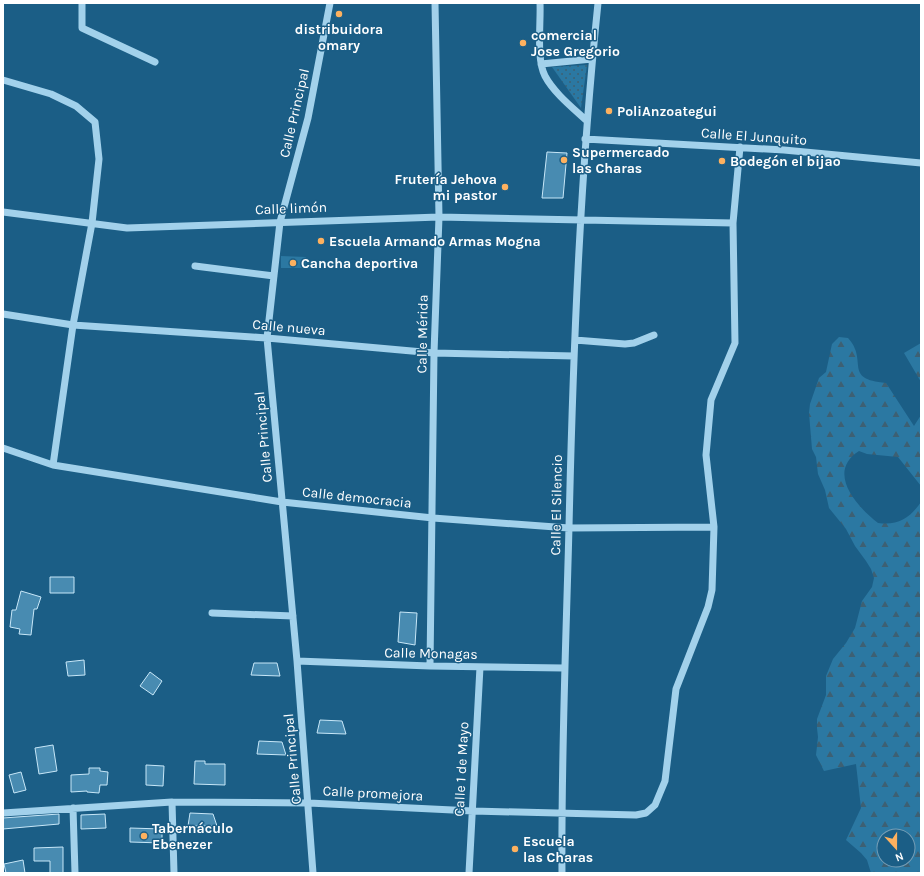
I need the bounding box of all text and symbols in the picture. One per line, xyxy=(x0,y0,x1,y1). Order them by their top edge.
marker: distribuidora omary xyxy=(334,9,344,19)
place label: distribuidora omary xyxy=(295,21,383,54)
place label: comercial Jose Gregorio xyxy=(531,27,620,60)
marker: comercial Jose Gregorio xyxy=(518,38,528,48)
street label: Calle Principal xyxy=(276,67,313,159)
place label: PoliAnzoategui xyxy=(617,103,717,120)
marker: PoliAnzoategui xyxy=(604,106,614,116)
street label: Calle El Junquito xyxy=(700,124,807,149)
place label: Supermercado las Charas xyxy=(572,144,670,177)
place label: Bodegón el bijao xyxy=(730,153,841,170)
marker: Supermercado las Charas xyxy=(559,155,569,165)
marker: Bodegón el bijao xyxy=(717,156,727,166)
place label: Frutería Jehova mi pastor xyxy=(395,171,497,204)
marker: Frutería Jehova mi pastor xyxy=(500,182,510,192)
street label: Calle limón xyxy=(255,199,327,218)
place label: Escuela Armando Armas Mogna xyxy=(329,233,541,250)
marker: Escuela Armando Armas Mogna xyxy=(316,236,326,246)
place label: Cancha deportiva xyxy=(301,255,418,272)
marker: Cancha deportiva xyxy=(288,258,298,268)
street label: Calle Mérida xyxy=(413,294,432,374)
street label: Calle nueva xyxy=(252,316,326,339)
street label: Calle Principal xyxy=(251,391,276,483)
street label: Calle El Silencio xyxy=(547,454,566,556)
street label: Calle democracia xyxy=(301,483,413,512)
street label: Calle Monagas xyxy=(384,644,478,663)
street label: Calle Principal xyxy=(280,713,305,805)
street label: Calle 1 de Mayo xyxy=(451,721,472,817)
street label: Calle promejora xyxy=(322,782,424,805)
place label: Tabernáculo Ebenezer xyxy=(152,820,233,853)
north arrow xyxy=(876,828,916,868)
marker: Tabernáculo Ebenezer xyxy=(139,831,149,841)
place label: Escuela las Charas xyxy=(523,833,593,866)
marker: Escuela las Charas xyxy=(510,844,520,854)
text: N xyxy=(893,849,905,864)

